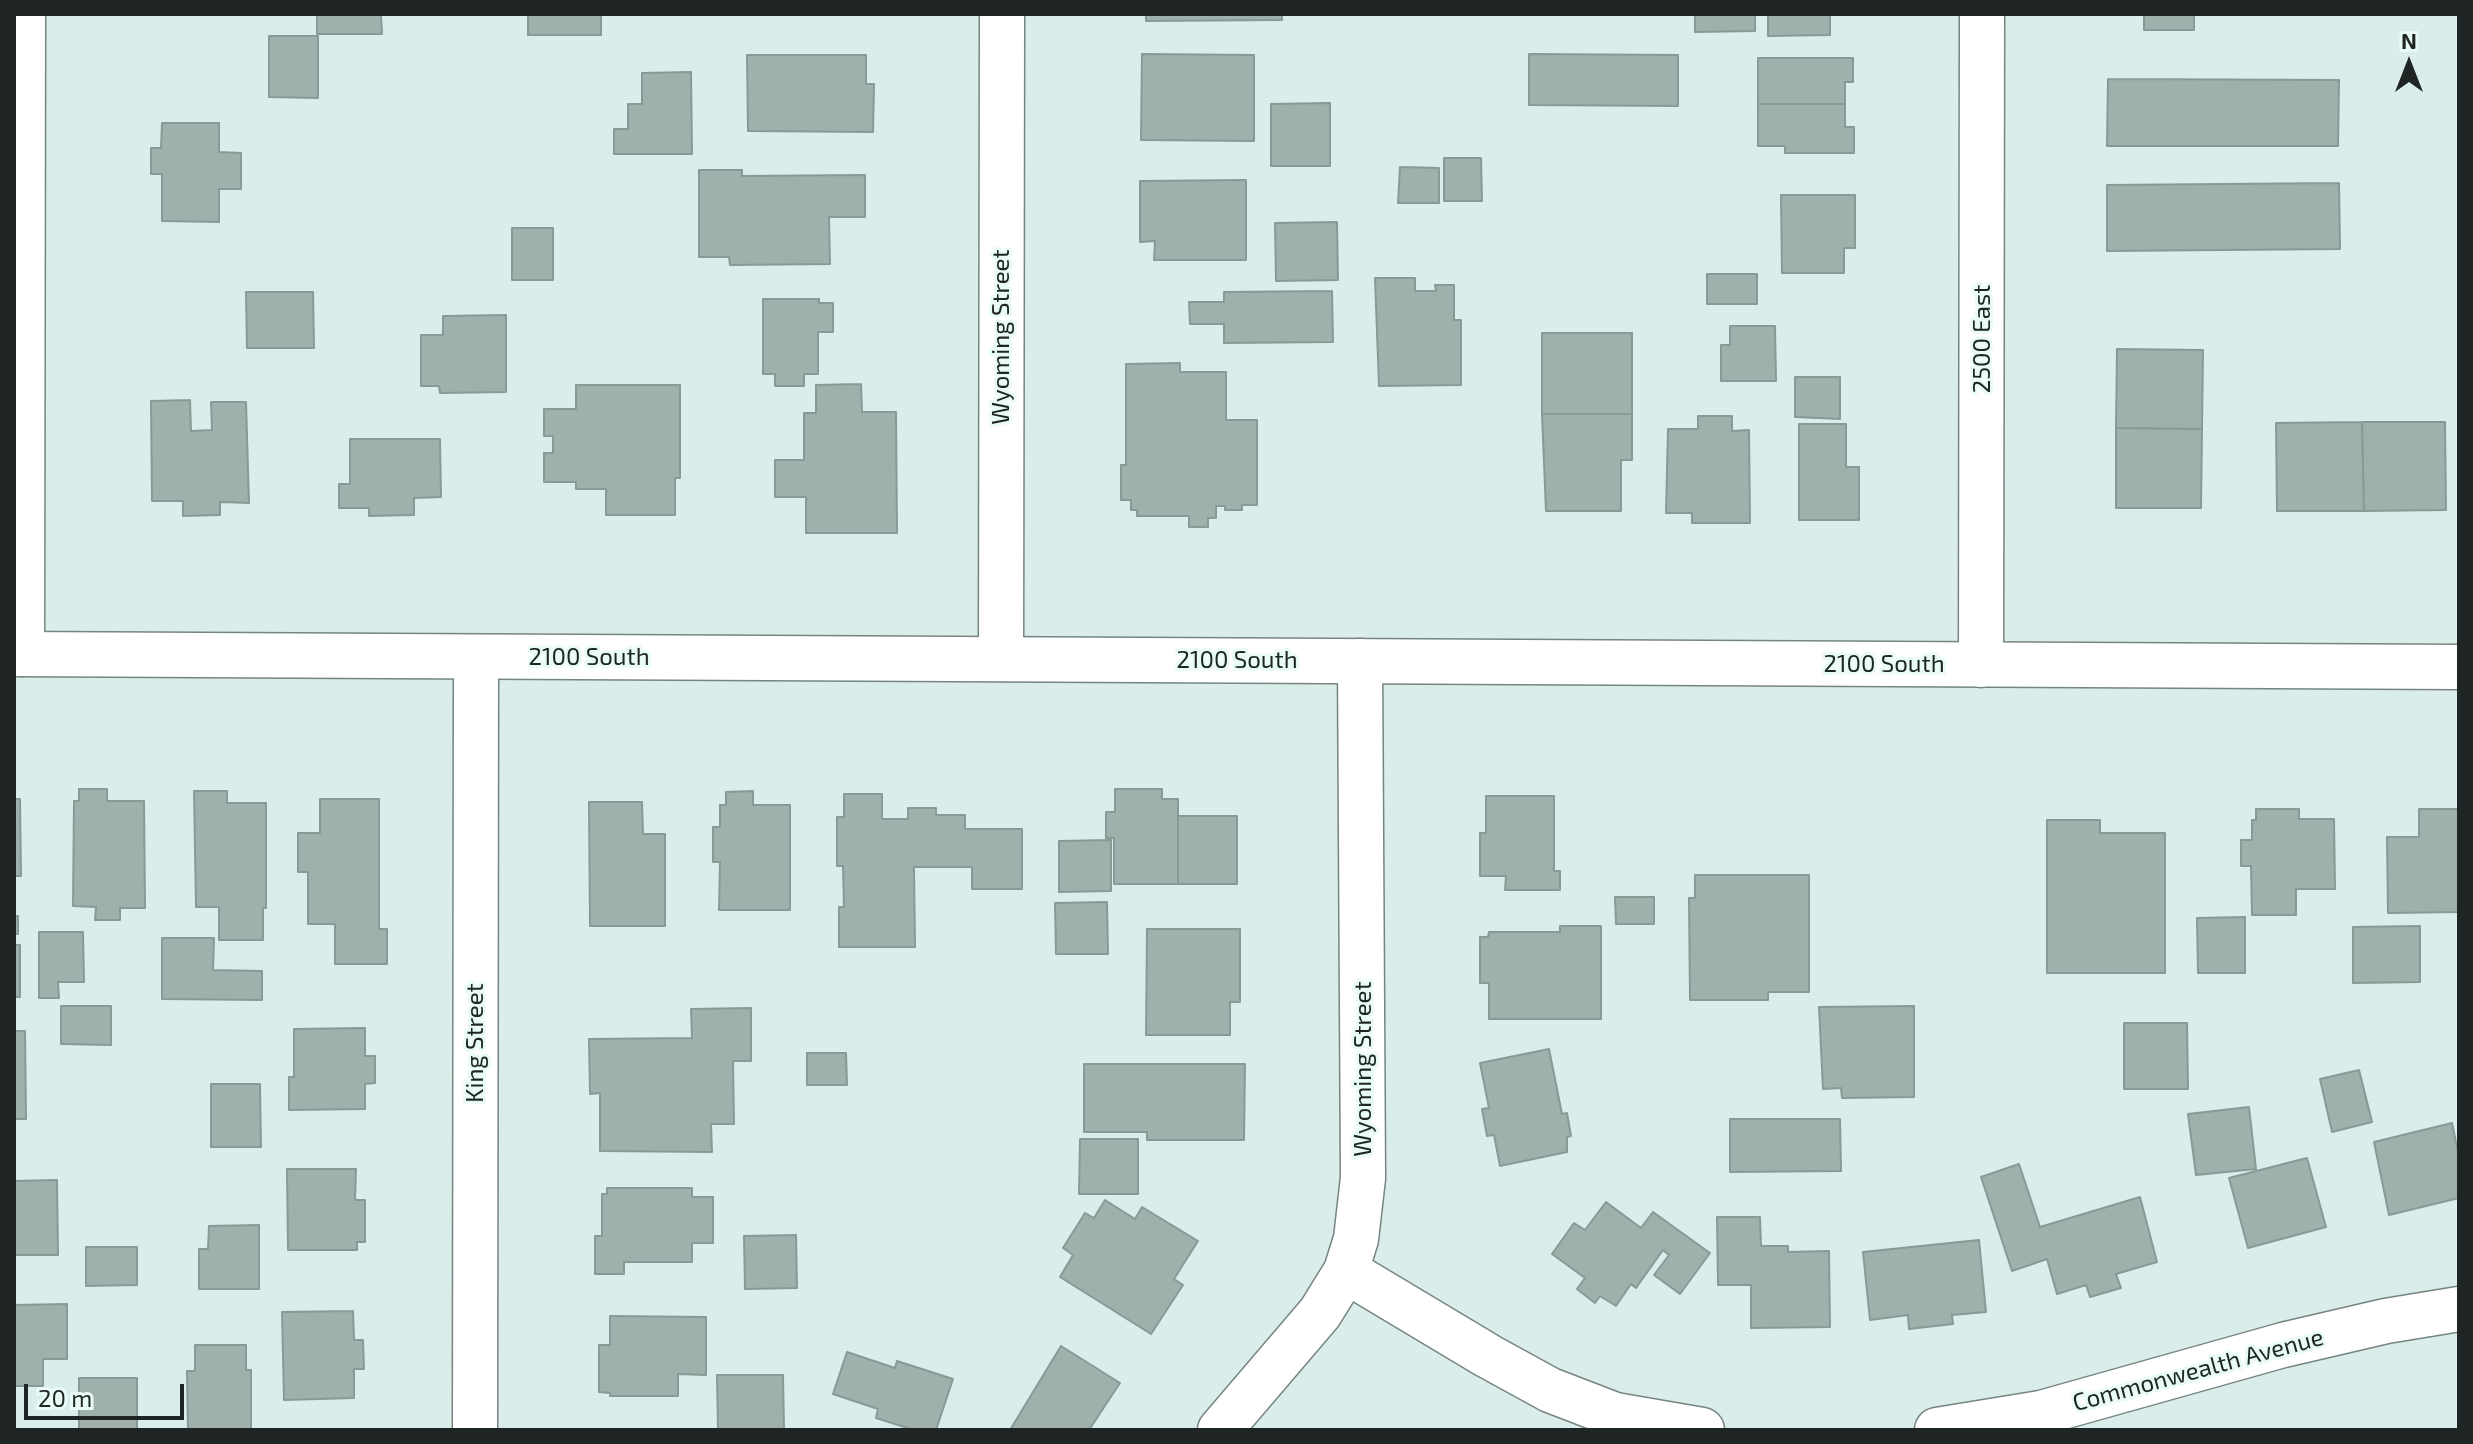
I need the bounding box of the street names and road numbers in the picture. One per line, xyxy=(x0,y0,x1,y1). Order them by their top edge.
street label: Wyoming Street xyxy=(987,249,1015,425)
street label: 2500 East xyxy=(1968,285,1996,393)
street label: 2100 South xyxy=(528,643,650,671)
street label: 2100 South xyxy=(1176,646,1298,674)
street label: 2100 South xyxy=(1823,650,1945,678)
street label: Wyoming Street xyxy=(1349,981,1377,1157)
street label: King Street xyxy=(461,983,489,1103)
street label: Commonwealth Avenue xyxy=(2069,1323,2327,1417)

